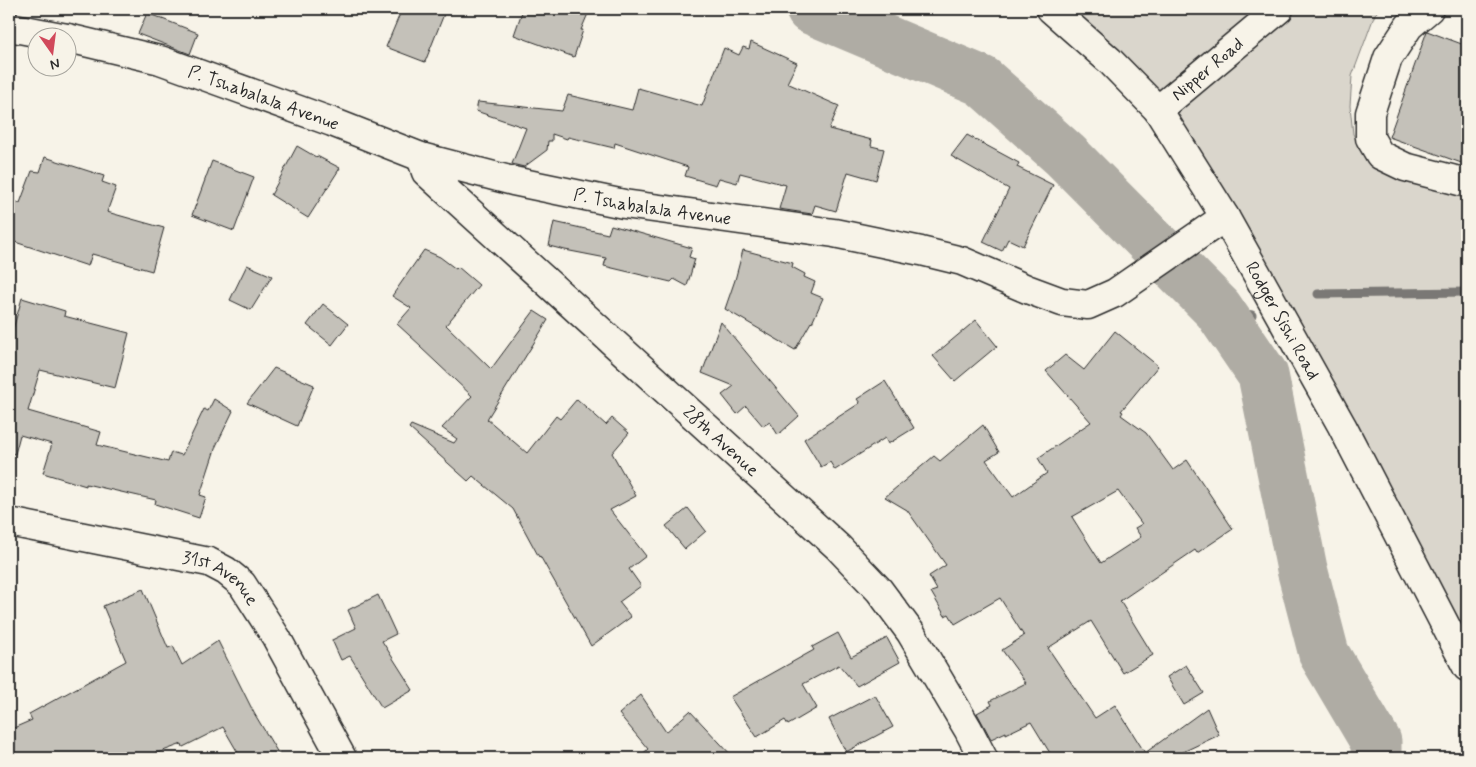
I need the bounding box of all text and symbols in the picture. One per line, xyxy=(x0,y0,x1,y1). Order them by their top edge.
north arrow xyxy=(28,28,78,78)
street label: Nipper Road xyxy=(1167,33,1249,107)
text: N xyxy=(48,54,62,74)
street label: P. Tshabalala Avenue xyxy=(185,60,343,137)
street label: P. Tshabalala Avenue xyxy=(571,183,733,232)
street label: Rodger Sishi Road xyxy=(1239,257,1325,384)
street label: 28th Avenue xyxy=(677,401,764,482)
street label: 31st Avenue xyxy=(180,546,264,611)

